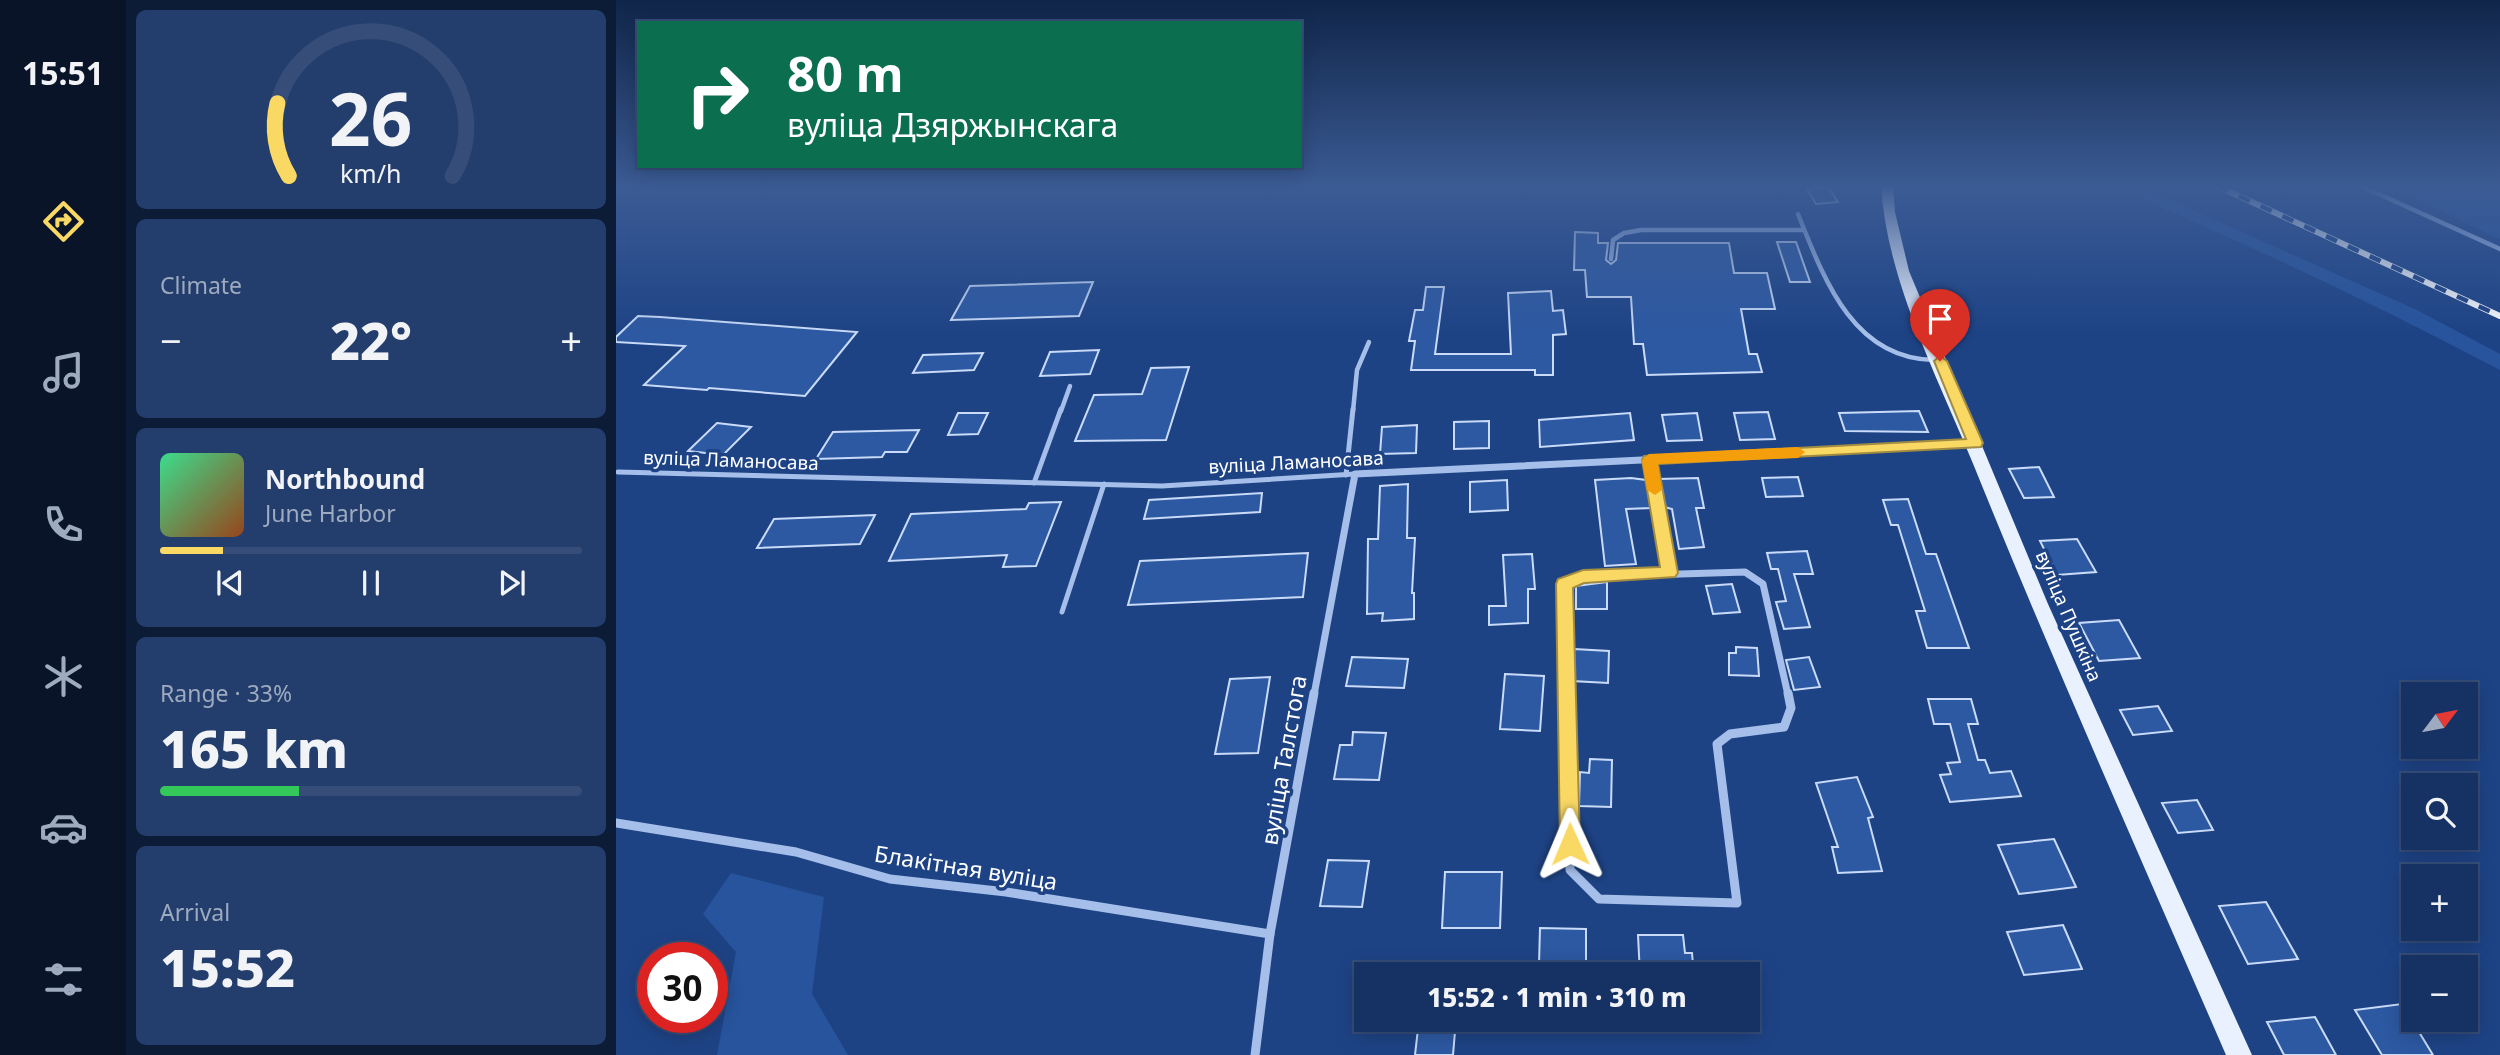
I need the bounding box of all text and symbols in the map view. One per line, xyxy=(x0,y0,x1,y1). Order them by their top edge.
text: 80 m xyxy=(787,40,904,106)
icon: right xyxy=(672,49,763,140)
text: 15:51 xyxy=(22,51,104,94)
text: 26 xyxy=(329,68,413,167)
text: вуліца Дзяржынскага xyxy=(787,103,1118,146)
text: km/h xyxy=(340,155,402,189)
icon: directions xyxy=(39,197,88,246)
text: Climate xyxy=(160,269,242,301)
pin xyxy=(1910,289,1970,361)
icon: arrive xyxy=(1921,300,1959,338)
text: 22° xyxy=(330,304,412,375)
text: − xyxy=(160,314,182,366)
text: + xyxy=(560,314,582,366)
icon: music xyxy=(39,348,88,397)
street label: вуліца Ламаносава xyxy=(643,444,819,476)
street label: вуліца Ламаносава xyxy=(1208,444,1384,480)
text: Northbound xyxy=(265,461,425,497)
text: June Harbor xyxy=(265,497,396,529)
icon: phone xyxy=(39,500,88,549)
street label: вуліца Пушкіна xyxy=(2030,546,2108,686)
icon: previous xyxy=(211,564,249,602)
icon: pause xyxy=(352,564,390,602)
icon: next xyxy=(493,564,531,602)
icon: climate xyxy=(39,652,88,701)
street label: вуліца Талстога xyxy=(1252,672,1314,848)
text: Range · 33% xyxy=(160,677,292,709)
north arrow xyxy=(2401,682,2478,760)
map controls xyxy=(2401,682,2478,1032)
text: 165 km xyxy=(160,712,348,783)
button: search xyxy=(2401,773,2478,850)
icon: car xyxy=(39,803,88,852)
position arrow xyxy=(1533,807,1607,881)
street label: Блакітная вуліца xyxy=(872,837,1060,897)
button: + xyxy=(2401,864,2478,941)
text: Arrival xyxy=(160,896,230,928)
text: 15:52 xyxy=(160,931,295,1002)
speed limit sign: 30 xyxy=(637,942,728,1033)
icon: filters xyxy=(39,955,88,1004)
button: − xyxy=(2401,955,2478,1032)
text: 15:52 · 1 min · 310 m xyxy=(1427,979,1687,1015)

